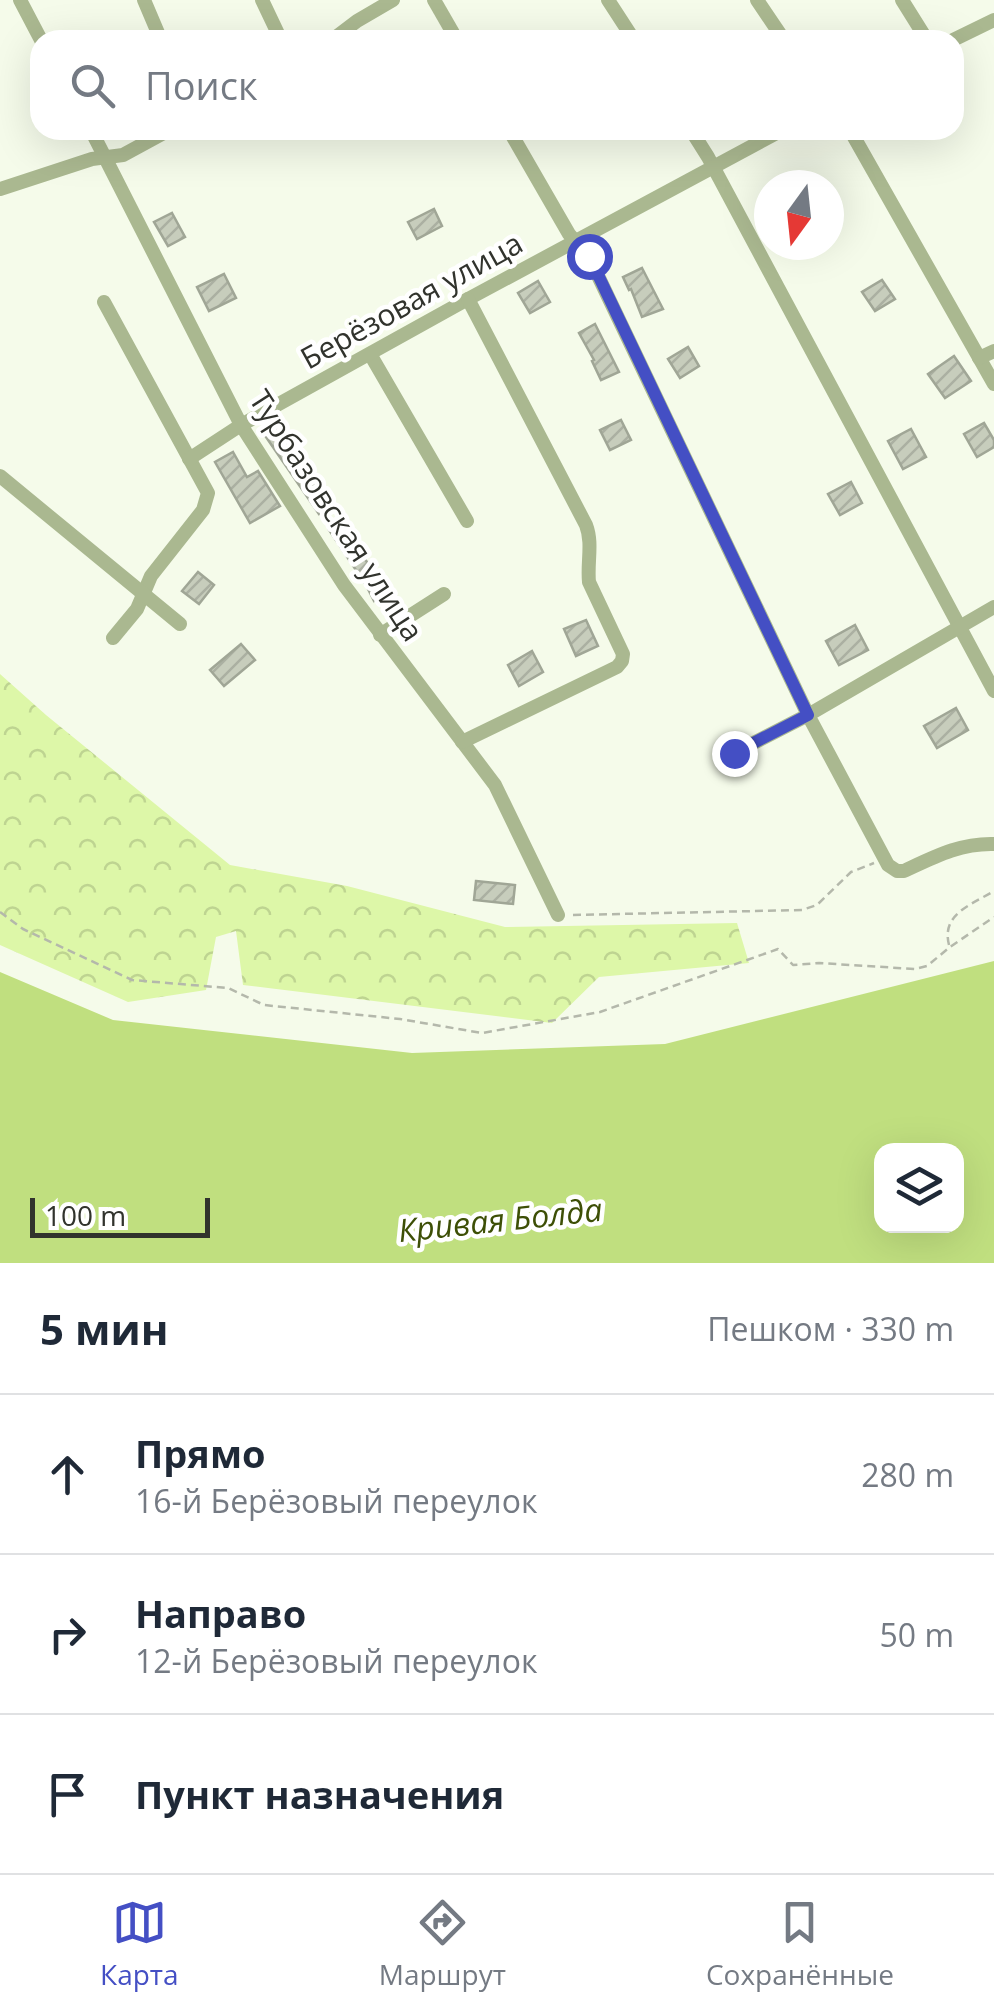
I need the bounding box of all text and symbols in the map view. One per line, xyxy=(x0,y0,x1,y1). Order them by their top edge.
search box xyxy=(30,30,964,140)
icon: search xyxy=(65,58,120,113)
text: Поиск xyxy=(145,59,258,111)
north arrow xyxy=(754,170,844,260)
street label: Берёзовая улица xyxy=(293,222,529,378)
route start xyxy=(567,234,613,280)
street label: Турбазовская улица xyxy=(240,381,434,649)
route end xyxy=(712,731,758,777)
map controls xyxy=(874,1143,964,1233)
button: layers xyxy=(874,1143,964,1233)
water label: Кривая Болда xyxy=(396,1187,604,1251)
scale bar xyxy=(30,1193,210,1238)
text: 100 m xyxy=(45,1196,126,1234)
text: 5 мин xyxy=(40,1300,168,1357)
text: Пешком · 330 m xyxy=(707,1307,954,1350)
text: Прямо xyxy=(135,1427,266,1479)
icon: ahead xyxy=(40,1447,95,1502)
text: 280 m xyxy=(861,1453,954,1496)
text: 16-й Берёзовый переулок xyxy=(135,1479,537,1522)
text: Направо xyxy=(135,1587,306,1639)
icon: right xyxy=(40,1607,95,1662)
text: 50 m xyxy=(879,1613,954,1656)
text: 12-й Берёзовый переулок xyxy=(135,1639,537,1682)
icon: arrive xyxy=(40,1767,95,1822)
text: Пункт назначения xyxy=(135,1768,504,1820)
tab: Карта xyxy=(100,1895,179,1993)
tab: Маршрут xyxy=(379,1895,506,1993)
tab: Сохранённые xyxy=(706,1895,894,1993)

